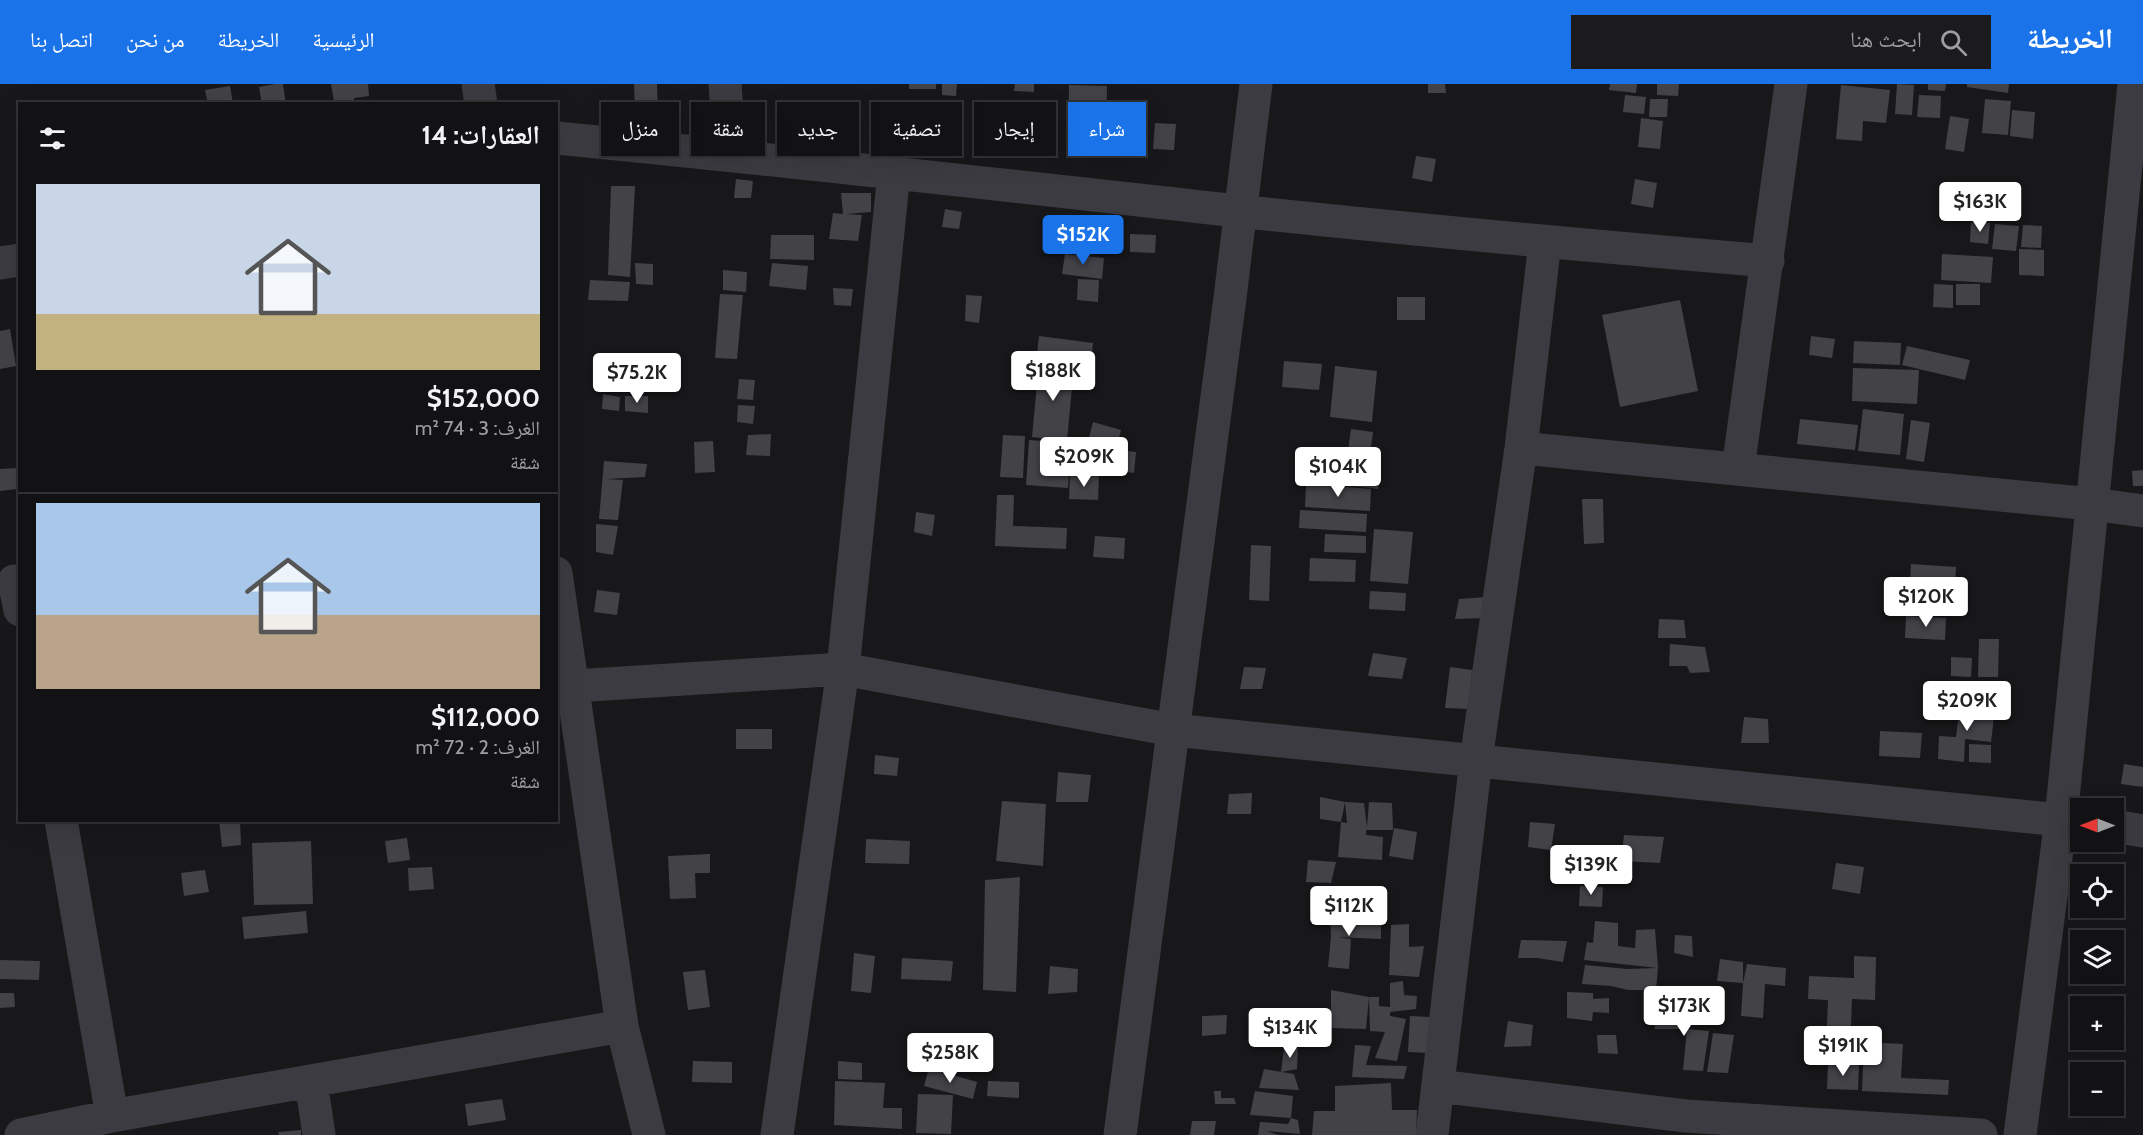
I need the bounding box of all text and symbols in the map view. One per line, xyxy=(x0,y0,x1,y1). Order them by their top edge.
search box xyxy=(1571,15,1991,69)
text: الخريطة xyxy=(2027,21,2113,55)
text: ابحث هنا xyxy=(1850,26,1922,53)
icon: search xyxy=(1937,26,1970,59)
text: اتصل بنا xyxy=(30,27,93,52)
text: من نحن xyxy=(126,27,185,52)
text: الخريطة xyxy=(218,27,279,52)
text: الرئيسية xyxy=(312,27,375,52)
chip: منزل xyxy=(601,102,679,156)
chip: شقة xyxy=(691,102,765,156)
chip: جديد xyxy=(777,102,859,156)
chip: تصفية xyxy=(871,102,962,156)
chip: إيجار xyxy=(974,102,1056,156)
chip: شراء xyxy=(1068,102,1146,156)
text: العقارات: 14 xyxy=(422,119,540,151)
icon: filters xyxy=(36,122,69,155)
pin: $163K xyxy=(1938,182,2022,233)
text: $163K xyxy=(1953,189,2007,213)
pin: $152K xyxy=(1041,215,1125,266)
text: $152K xyxy=(1057,222,1109,246)
icon: home xyxy=(234,223,342,331)
pin: $188K xyxy=(1011,351,1095,402)
pin: $75.2K xyxy=(588,353,686,404)
text: $188K xyxy=(1025,358,1081,382)
text: $75.2K xyxy=(607,360,667,384)
text: $152,000 xyxy=(427,382,540,414)
text: الغرف: 3 · 74 m² xyxy=(415,416,540,440)
pin: $209K xyxy=(1042,437,1126,488)
text: $209K xyxy=(1054,444,1114,468)
pin: $104K xyxy=(1296,447,1380,498)
text: شقة xyxy=(510,450,540,474)
text: $104K xyxy=(1309,454,1367,478)
icon: home xyxy=(234,542,342,650)
pin: $120K xyxy=(1884,577,1968,628)
text: $120K xyxy=(1898,584,1954,608)
pin: $209K xyxy=(1925,681,2009,732)
text: $209K xyxy=(1937,688,1997,712)
text: $112,000 xyxy=(431,701,540,733)
text: الغرف: 2 · 72 m² xyxy=(416,735,540,759)
text: شقة xyxy=(510,769,540,793)
north arrow xyxy=(2070,798,2124,852)
map controls xyxy=(2070,798,2124,1116)
pin: $139K xyxy=(1549,845,1633,896)
text: $139K xyxy=(1564,852,1618,876)
button: locate xyxy=(2070,864,2124,918)
pin: $112K xyxy=(1307,886,1391,937)
text: $112K xyxy=(1324,893,1374,917)
button: layers xyxy=(2070,930,2124,984)
pin: $173K xyxy=(1642,986,1726,1037)
text: $173K xyxy=(1658,993,1710,1017)
button: + xyxy=(2070,996,2124,1050)
pin: $134K xyxy=(1248,1008,1332,1059)
text: $134K xyxy=(1263,1015,1317,1039)
pin: $191K xyxy=(1801,1026,1885,1077)
pin: $258K xyxy=(908,1033,992,1084)
text: $191K xyxy=(1818,1033,1868,1057)
text: $258K xyxy=(921,1040,979,1064)
button: − xyxy=(2070,1062,2124,1116)

